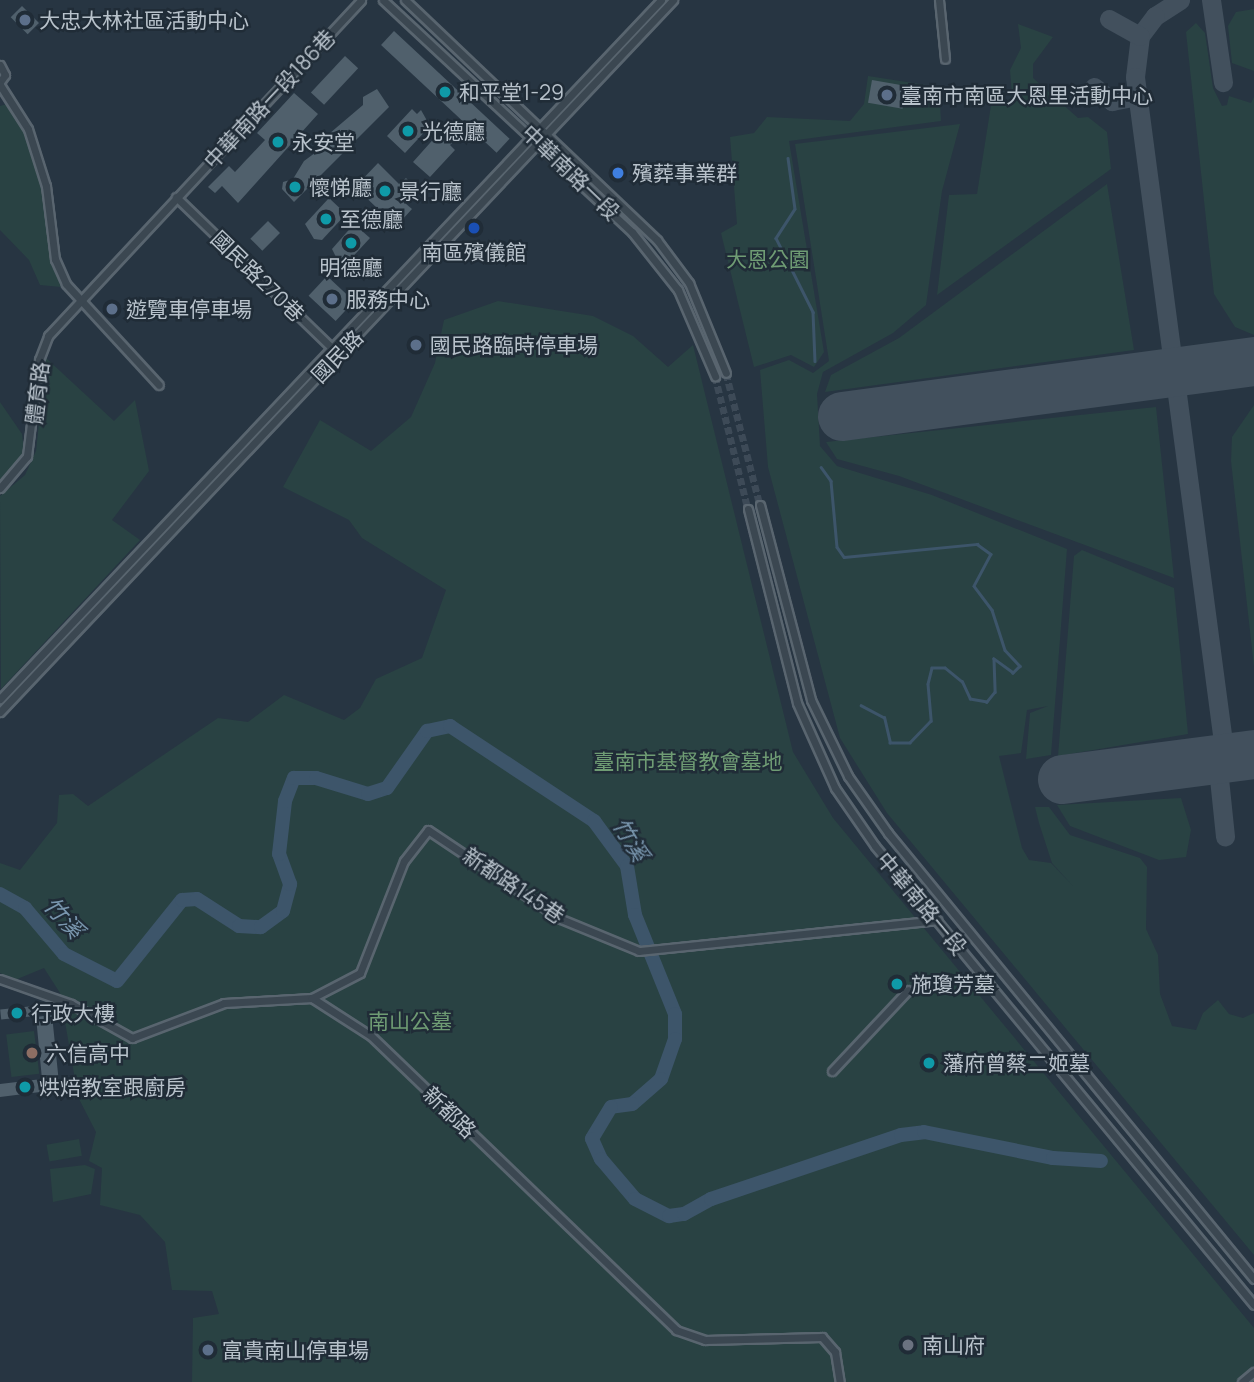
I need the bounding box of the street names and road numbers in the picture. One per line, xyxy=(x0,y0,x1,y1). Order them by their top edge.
street label: 中華南路一段186巷 xyxy=(198,24,340,174)
street label: 中華南路一段 xyxy=(517,119,625,225)
street label: 國民路270巷 xyxy=(206,225,310,327)
street label: 國民路 xyxy=(306,325,368,387)
street label: 體育路 xyxy=(21,360,53,426)
street label: 新都路145巷 xyxy=(459,842,569,928)
street label: 中華南路一段 xyxy=(872,847,972,959)
street label: 新都路 xyxy=(419,1081,481,1143)

